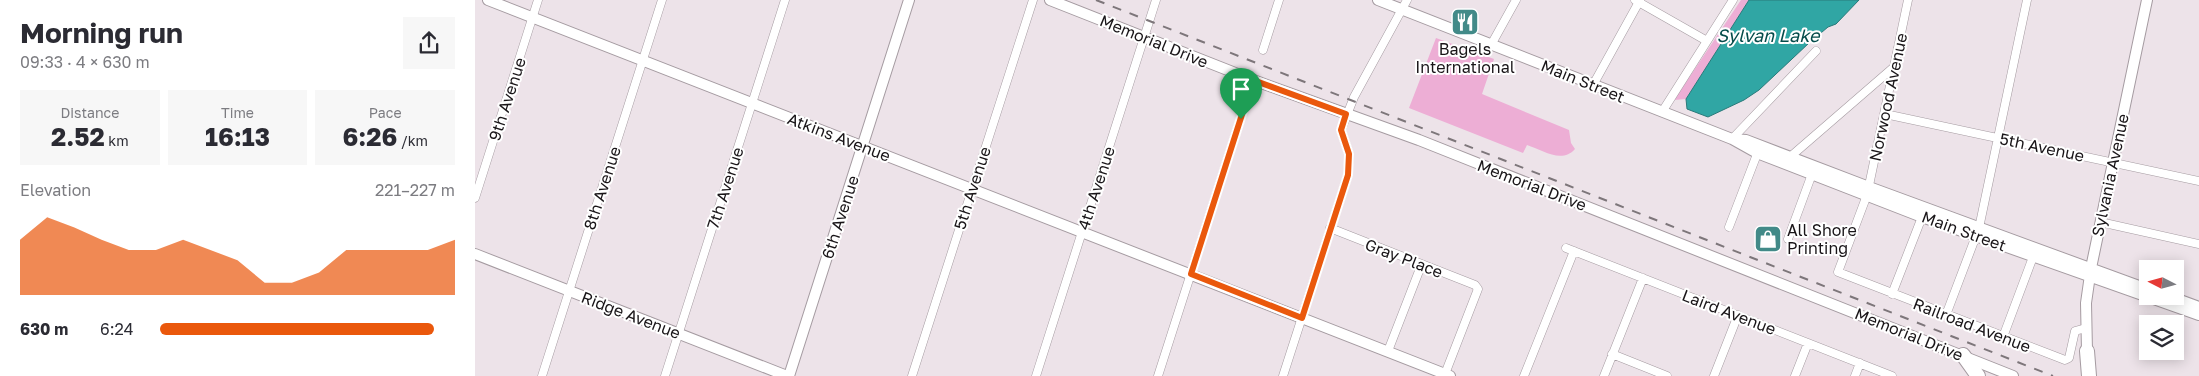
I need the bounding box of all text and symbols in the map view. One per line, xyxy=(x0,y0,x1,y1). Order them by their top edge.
restaurant icon: Bagels International xyxy=(1450,7,1480,37)
street label: Memorial Drive xyxy=(1097,10,1211,72)
text: Morning run xyxy=(20,16,183,49)
button: share xyxy=(403,17,455,69)
water label: Sylvan Lake xyxy=(1717,24,1821,46)
street label: Norwood Avenue xyxy=(1865,31,1911,163)
place label: Bagels International xyxy=(1415,39,1515,77)
text: 09:33 · 4 × 630 m xyxy=(20,52,150,72)
street label: 9th Avenue xyxy=(484,55,530,143)
street label: Main Street xyxy=(1538,55,1628,107)
pin xyxy=(1220,68,1262,119)
icon: arrive xyxy=(1227,75,1255,103)
text: Distance xyxy=(60,104,119,121)
text: Time xyxy=(221,104,254,121)
text: Pace xyxy=(369,104,402,121)
street label: Atkins Avenue xyxy=(785,108,893,166)
street label: Sylvania Avenue xyxy=(2087,112,2133,238)
text: 2.52 xyxy=(51,121,105,152)
text: 16:13 xyxy=(205,121,270,152)
text: 6:26 xyxy=(342,121,397,152)
street label: 5th Avenue xyxy=(1998,128,2086,166)
text: km xyxy=(105,132,129,149)
text: /km xyxy=(397,132,428,149)
street label: 8th Avenue xyxy=(579,144,625,232)
street label: 7th Avenue xyxy=(702,144,748,232)
street label: 5th Avenue xyxy=(949,144,995,232)
street label: 4th Avenue xyxy=(1073,144,1119,232)
street label: Memorial Drive xyxy=(1475,155,1589,215)
street label: 6th Avenue xyxy=(817,173,863,261)
text: Elevation xyxy=(20,180,91,200)
text: 221–227 m xyxy=(375,180,455,200)
street label: Main Street xyxy=(1919,207,2009,255)
place label: All Shore Printing xyxy=(1787,220,1857,258)
shop icon: All Shore Printing xyxy=(1753,224,1783,254)
street label: Gray Place xyxy=(1362,234,1446,282)
north arrow xyxy=(2139,260,2184,305)
map controls xyxy=(2139,260,2184,360)
street label: Laird Avenue xyxy=(1679,285,1779,339)
street label: Ridge Avenue xyxy=(579,287,683,343)
street label: Railroad Avenue xyxy=(1910,293,2034,357)
street label: Memorial Drive xyxy=(1852,303,1966,365)
button: layers xyxy=(2139,315,2184,360)
text: 630 m xyxy=(20,319,68,339)
text: 6:24 xyxy=(100,319,134,339)

